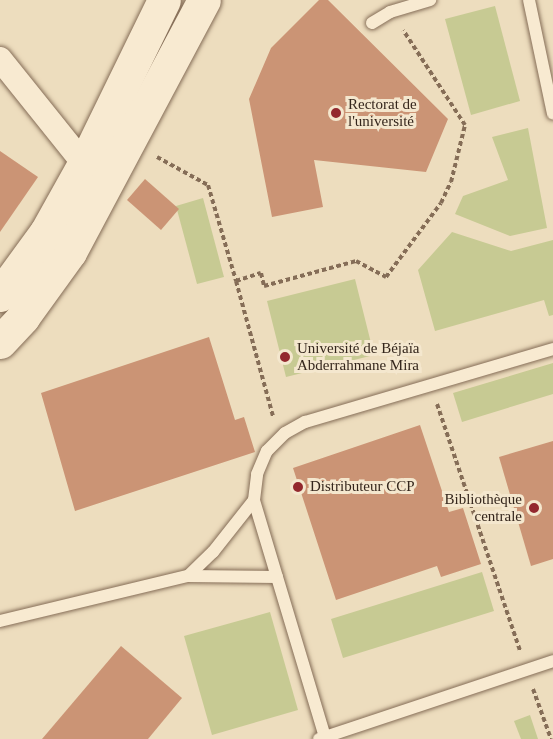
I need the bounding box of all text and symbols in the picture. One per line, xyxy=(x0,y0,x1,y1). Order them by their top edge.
place label: Rectorat de l'université xyxy=(348,95,417,130)
marker: Rectorat de l'université xyxy=(329,106,343,120)
place label: Université de Béjaïa Abderrahmane Mira xyxy=(297,339,419,374)
marker: Université de Béjaïa Abderrahmane Mira xyxy=(278,350,292,364)
place label: Distributeur CCP xyxy=(310,478,415,496)
marker: Distributeur CCP xyxy=(291,480,305,494)
place label: Bibliothèque centrale xyxy=(445,490,522,525)
marker: Bibliothèque centrale xyxy=(527,501,541,515)

